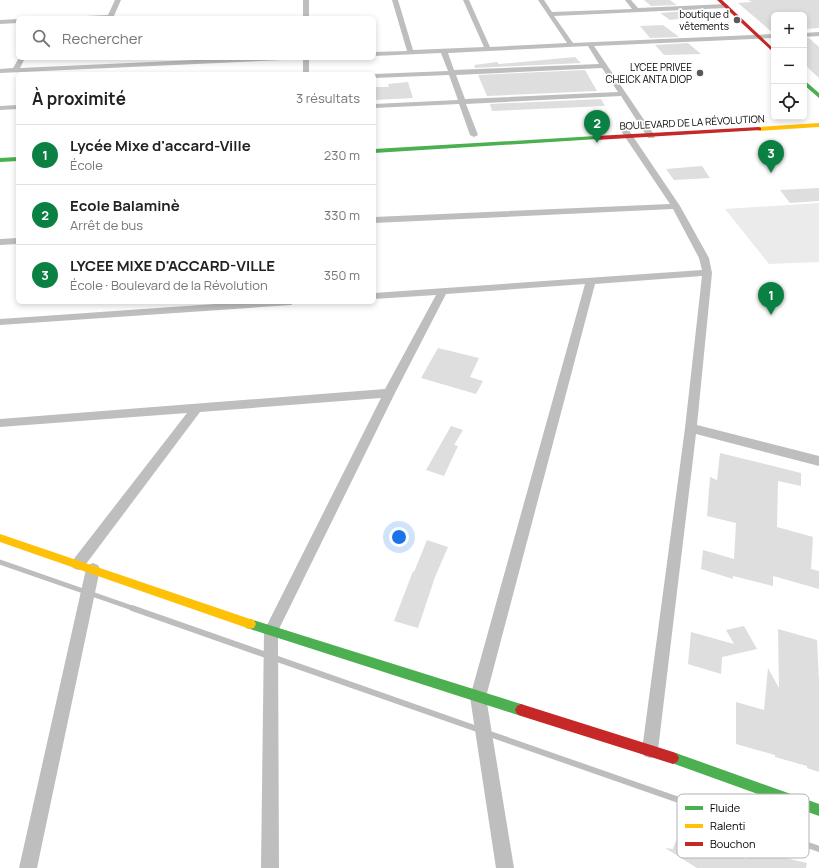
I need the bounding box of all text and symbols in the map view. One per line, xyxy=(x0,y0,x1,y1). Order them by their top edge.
place label: boutique d vêtements xyxy=(679,7,729,33)
map controls xyxy=(771,12,807,120)
button: + xyxy=(771,12,807,48)
marker: boutique d vêtements xyxy=(732,15,742,25)
search box xyxy=(16,16,376,60)
icon: search xyxy=(30,27,52,49)
text: Rechercher xyxy=(62,28,143,49)
button: − xyxy=(771,48,807,84)
place label: LYCEE PRIVEE CHEICK ANTA DIOP xyxy=(605,60,692,86)
marker: LYCEE PRIVEE CHEICK ANTA DIOP xyxy=(695,68,705,78)
button: locate xyxy=(771,84,807,120)
text: À proximité xyxy=(32,87,126,110)
text: 3 résultats xyxy=(296,89,360,107)
pin: 2 xyxy=(584,110,610,143)
street label: BOULEVARD DE LA RÉVOLUTION xyxy=(619,111,765,133)
text: Lycée Mixe d'accard-Ville xyxy=(70,135,251,156)
pin: 3 xyxy=(758,140,784,173)
text: 1 xyxy=(42,146,48,164)
text: 230 m xyxy=(324,146,360,164)
text: École xyxy=(70,156,103,174)
text: Ecole Balaminè xyxy=(70,195,180,216)
text: 2 xyxy=(41,206,49,224)
text: 330 m xyxy=(324,206,360,224)
text: Arrêt de bus xyxy=(70,216,143,234)
text: LYCEE MIXE D'ACCARD-VILLE xyxy=(70,255,275,276)
text: 3 xyxy=(41,266,49,284)
text: 350 m xyxy=(324,266,360,284)
text: École · Boulevard de la Révolution xyxy=(70,276,268,294)
pin: 1 xyxy=(758,282,784,315)
your location xyxy=(389,527,409,547)
legend xyxy=(677,794,809,858)
text: Fluide xyxy=(710,800,741,815)
text: Ralenti xyxy=(710,818,745,833)
text: Bouchon xyxy=(710,836,755,851)

